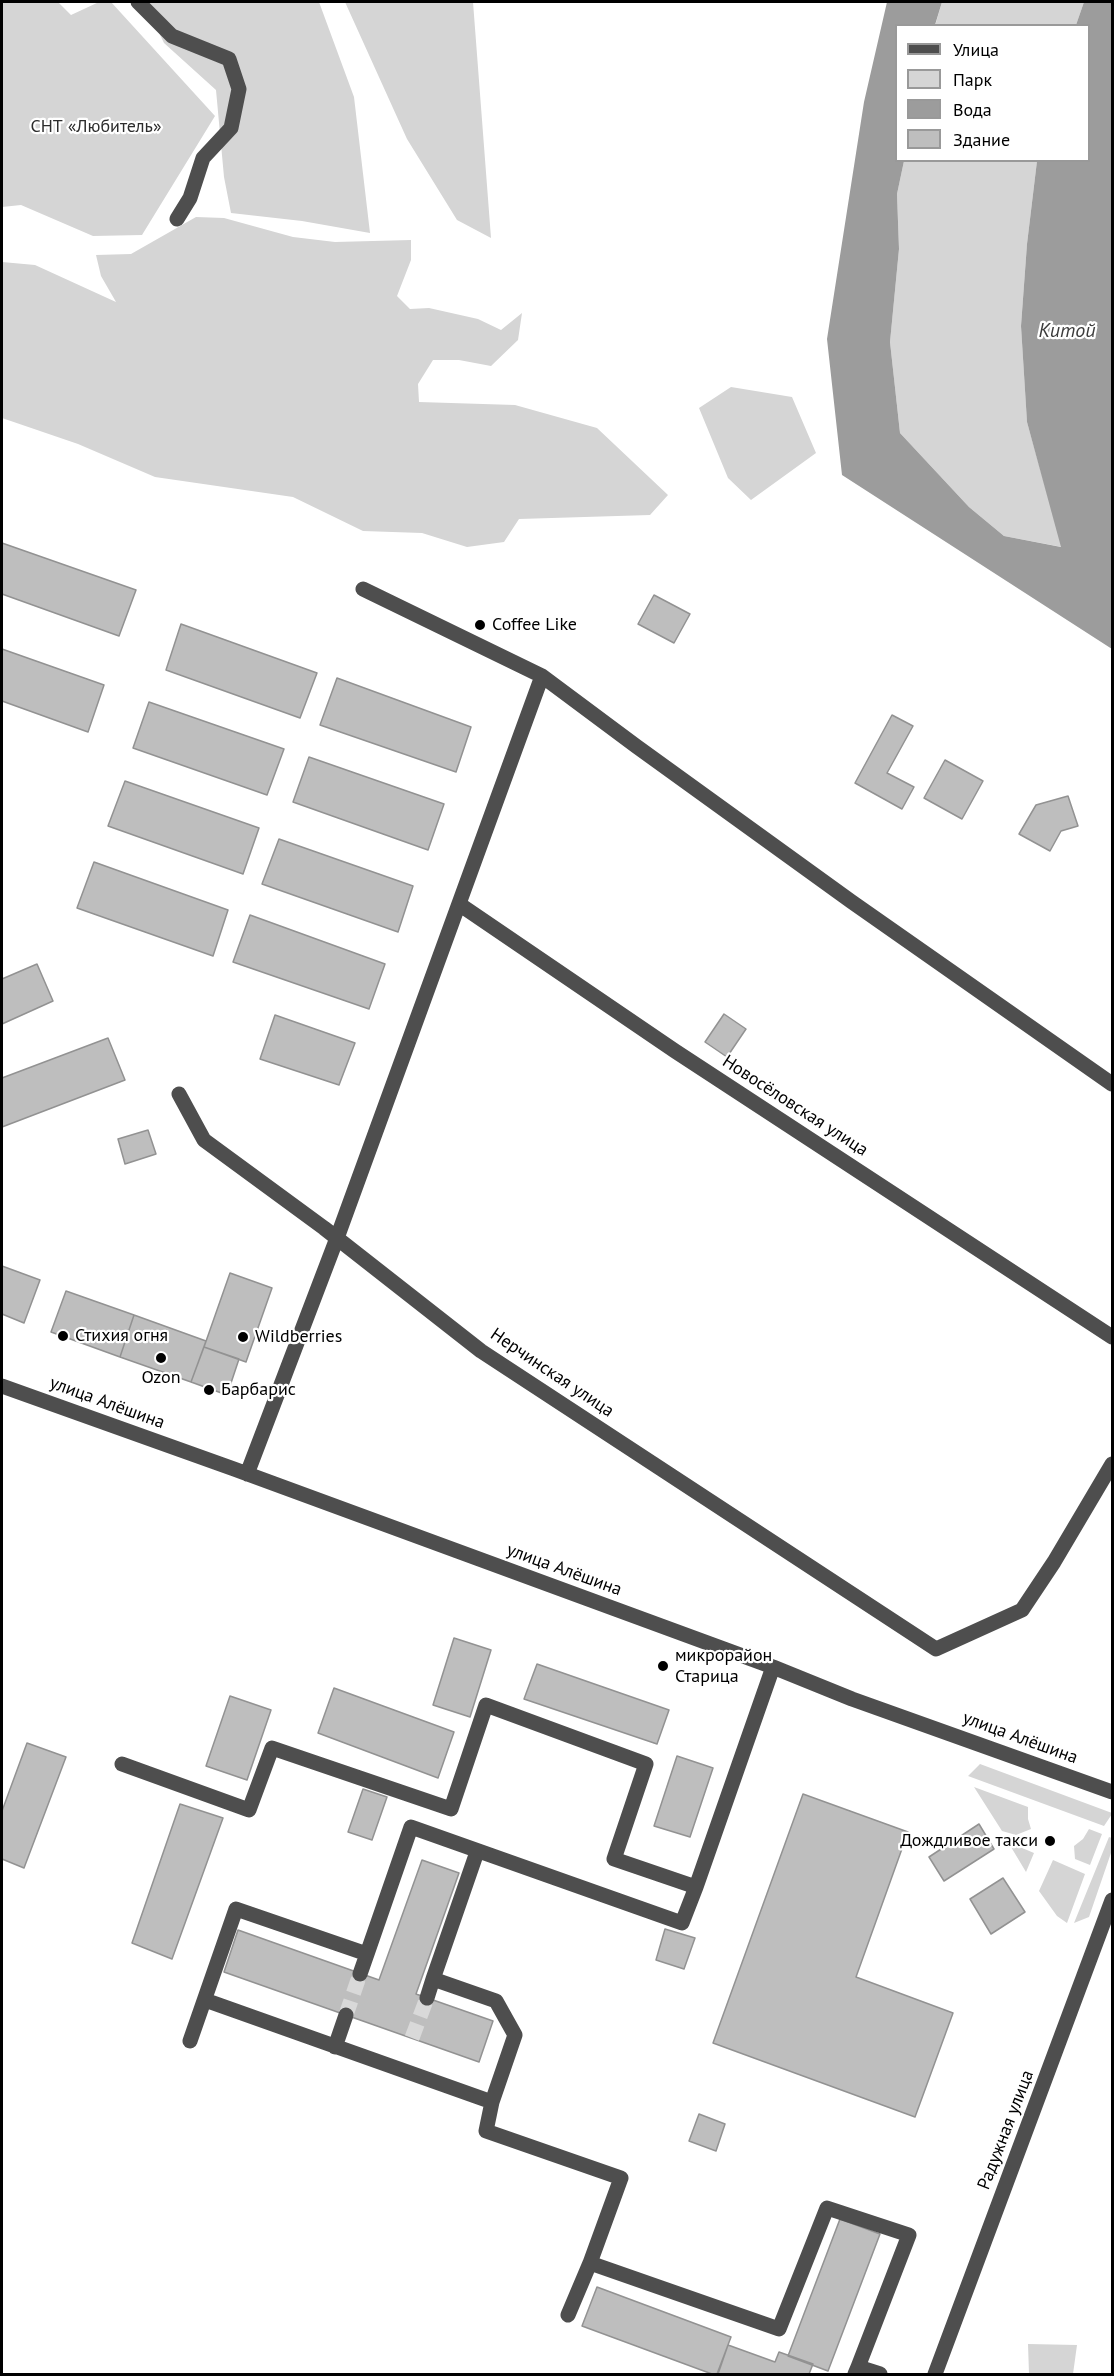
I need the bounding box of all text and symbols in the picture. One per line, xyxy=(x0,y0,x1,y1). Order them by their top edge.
legend xyxy=(895,24,1090,162)
text: Улица xyxy=(953,38,999,61)
text: Парк xyxy=(953,68,992,91)
text: Вода xyxy=(953,98,992,121)
park label: СНТ «Любитель» xyxy=(30,116,162,138)
text: Здание xyxy=(953,128,1010,151)
water label: Китой xyxy=(1039,319,1095,343)
place label: Coffee Like xyxy=(492,614,577,636)
marker: Coffee Like xyxy=(473,618,487,632)
street label: Новосёловская улица xyxy=(718,1051,872,1161)
street label: Нерчинская улица xyxy=(486,1324,618,1422)
place label: Стихия огня xyxy=(75,1325,168,1347)
place label: Wildberries xyxy=(255,1326,342,1348)
marker: Стихия огня xyxy=(56,1329,70,1343)
marker: Wildberries xyxy=(236,1330,250,1344)
marker: Ozon xyxy=(154,1351,168,1365)
place label: Ozon xyxy=(141,1367,181,1389)
street label: улица Алёшина xyxy=(46,1372,168,1434)
place label: Барбарис xyxy=(221,1379,296,1401)
marker: Барбарис xyxy=(202,1383,216,1397)
street label: улица Алёшина xyxy=(503,1539,625,1601)
place label: микрорайон Старица xyxy=(675,1645,772,1688)
marker: микрорайон Старица xyxy=(656,1659,670,1673)
street label: улица Алёшина xyxy=(959,1707,1081,1769)
place label: Дождливое такси xyxy=(900,1830,1038,1852)
marker: Дождливое такси xyxy=(1043,1834,1057,1848)
street label: Радужная улица xyxy=(973,2067,1039,2193)

